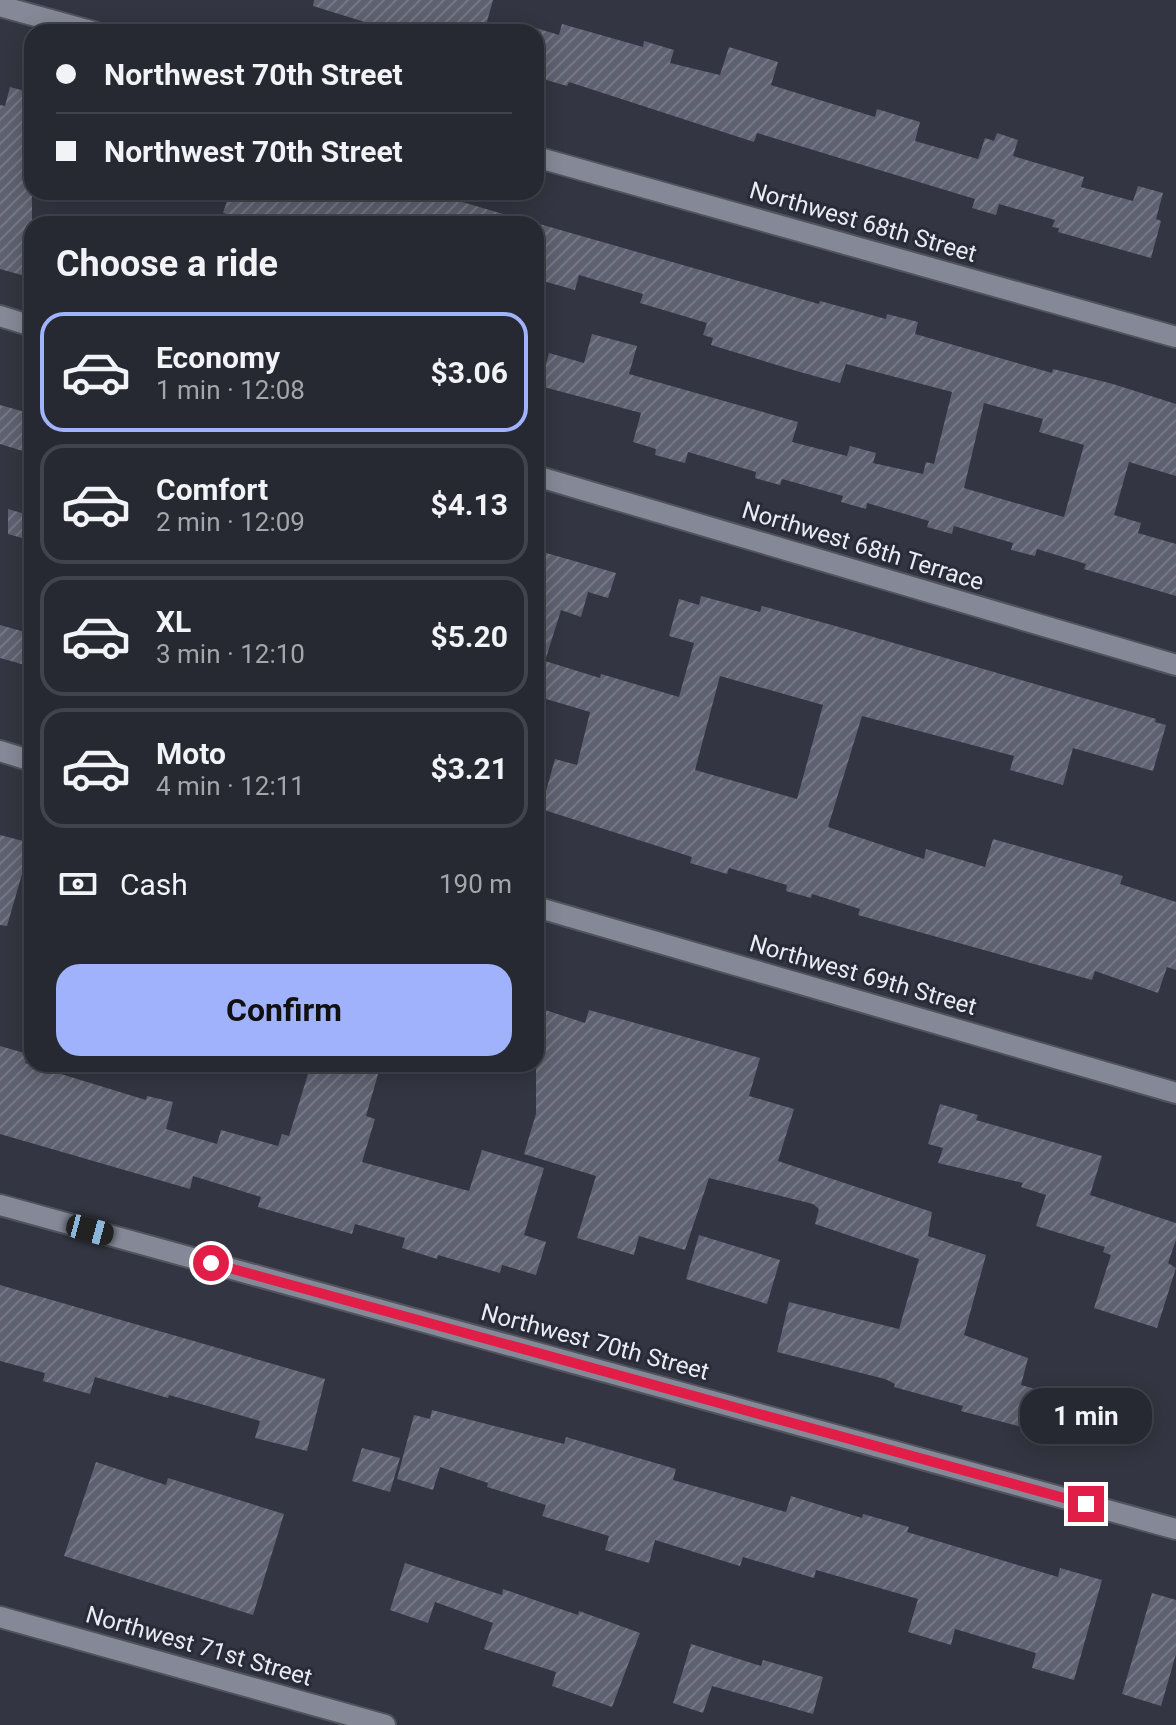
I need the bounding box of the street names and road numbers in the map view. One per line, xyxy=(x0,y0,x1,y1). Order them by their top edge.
street label: Northwest 68th Street xyxy=(746,176,980,268)
street label: Northwest 68th Terrace xyxy=(739,496,987,596)
street label: Northwest 69th Street xyxy=(746,929,980,1021)
street label: Northwest 70th Street xyxy=(478,1298,712,1386)
street label: Northwest 71st Street xyxy=(83,1600,315,1692)

